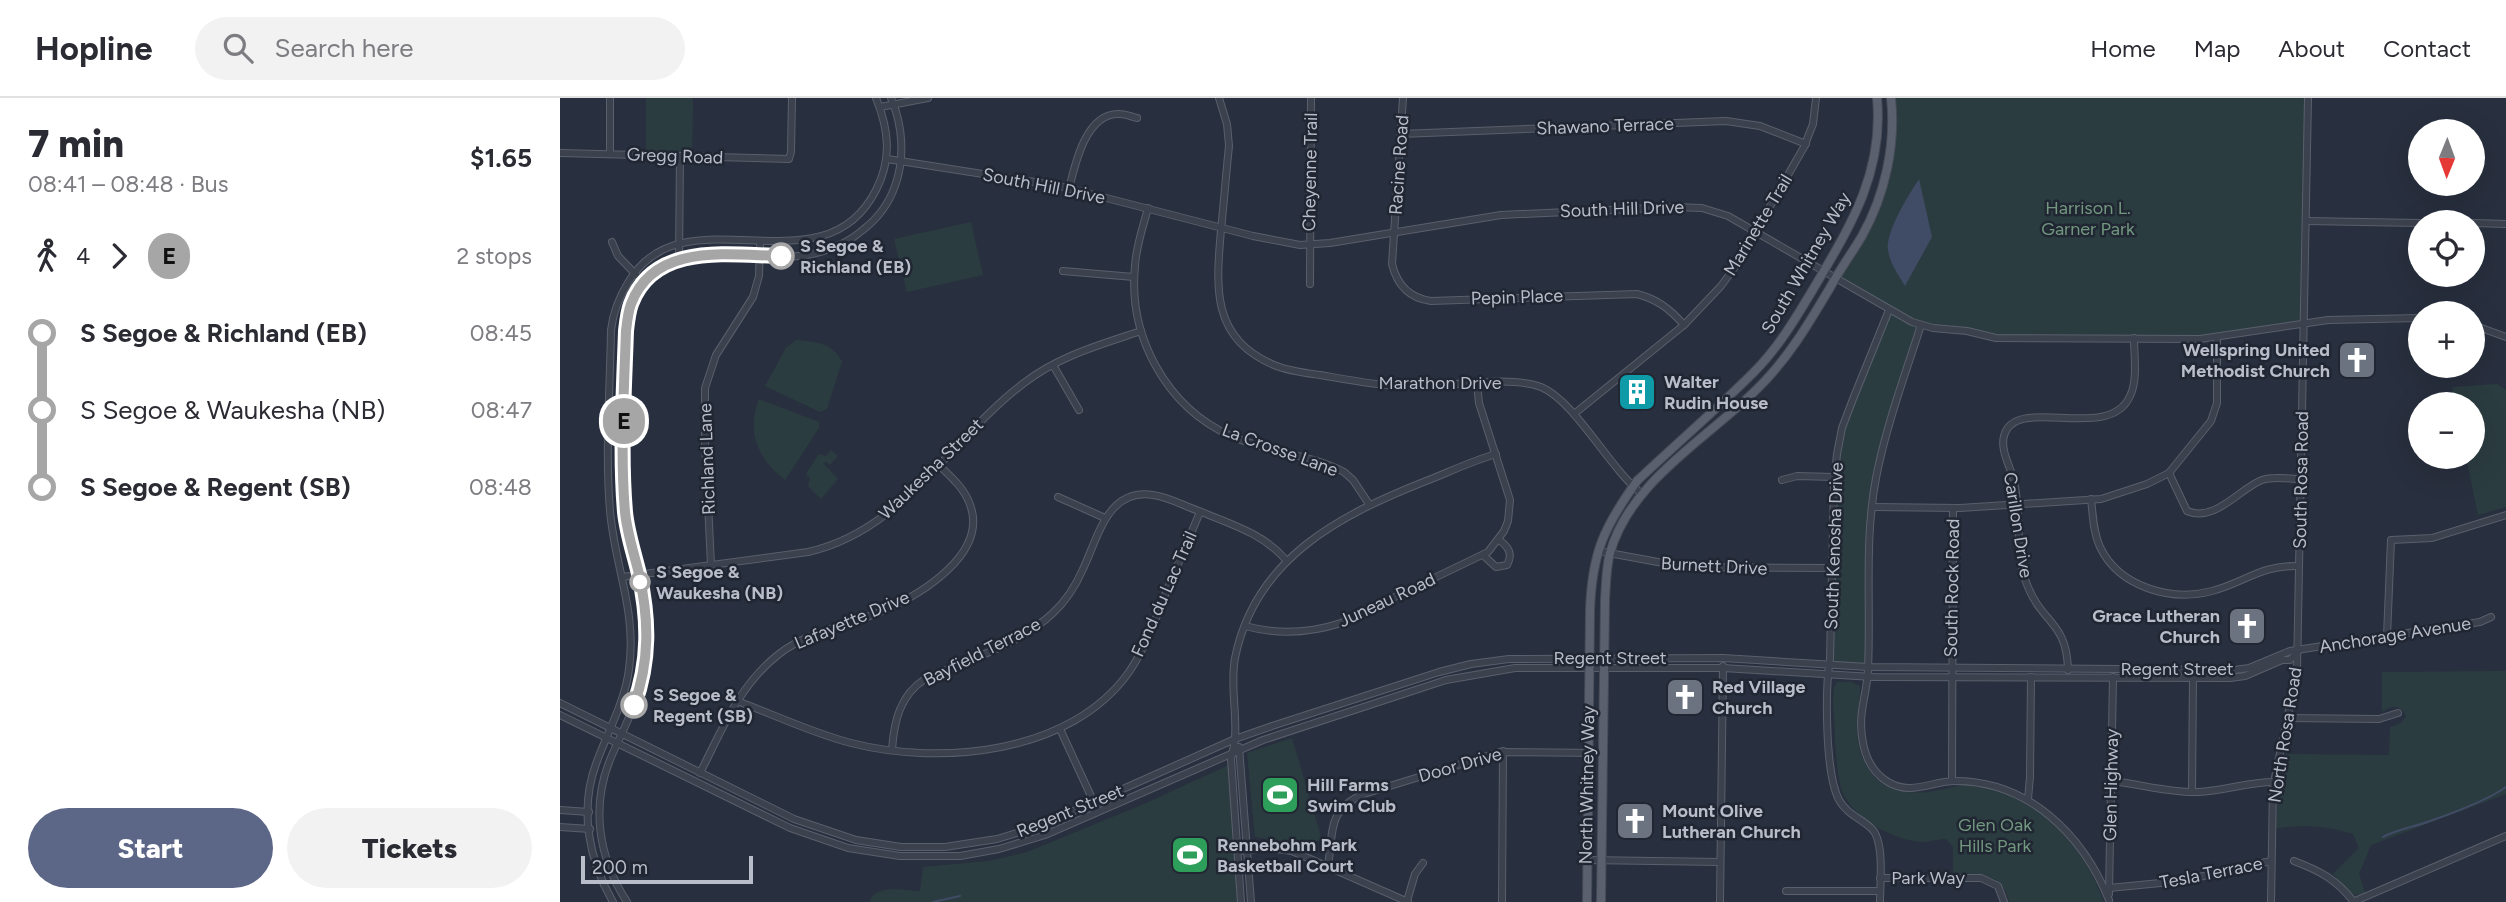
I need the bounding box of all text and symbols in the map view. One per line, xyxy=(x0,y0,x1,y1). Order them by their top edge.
search box xyxy=(195,17,685,80)
text: Hopline xyxy=(35,29,153,68)
icon: search xyxy=(219,29,257,67)
text: Search here xyxy=(275,32,413,64)
text: Home xyxy=(2090,34,2156,63)
text: Map xyxy=(2194,34,2240,63)
text: About xyxy=(2278,34,2345,63)
text: Contact xyxy=(2383,34,2471,63)
street label: Cheyenne Trail xyxy=(1298,113,1322,231)
street label: Shawano Terrace xyxy=(1536,113,1674,139)
street label: Racine Road xyxy=(1385,114,1413,216)
north arrow xyxy=(2408,119,2485,196)
map controls xyxy=(2408,119,2485,469)
text: 7 min xyxy=(28,121,124,167)
text: $1.65 xyxy=(470,142,532,174)
street label: Gregg Road xyxy=(626,143,724,169)
street label: South Hill Drive xyxy=(981,163,1107,209)
text: 08:41 – 08:48 · Bus xyxy=(28,170,228,198)
street label: Marinette Trail xyxy=(1719,170,1797,280)
street label: South Whitney Way xyxy=(1757,188,1856,338)
street label: South Hill Drive xyxy=(1559,196,1685,222)
park label: Harrison L. Garner Park xyxy=(2041,197,2135,240)
button: locate xyxy=(2408,210,2485,287)
place label: S Segoe & Richland (EB) xyxy=(800,235,911,278)
icon: walk xyxy=(28,237,66,275)
icon: forward xyxy=(100,237,138,275)
text: E xyxy=(162,241,176,270)
text: 4 xyxy=(76,242,90,270)
text: 2 stops xyxy=(456,242,532,270)
marker: S Segoe & Richland (EB) xyxy=(768,243,794,269)
street label: Pepin Place xyxy=(1470,284,1564,310)
button: + xyxy=(2408,301,2485,378)
text: S Segoe & Richland (EB) xyxy=(80,317,367,349)
text: 08:45 xyxy=(470,319,532,347)
place label: Wellspring United Methodist Church xyxy=(2181,339,2330,382)
church icon: Wellspring United Methodist Church xyxy=(2336,339,2378,381)
building icon: Walter Rudin House xyxy=(1616,371,1658,413)
place label: Walter Rudin House xyxy=(1664,371,1768,414)
street label: Marathon Drive xyxy=(1378,372,1502,394)
button: − xyxy=(2408,392,2485,469)
text: S Segoe & Waukesha (NB) xyxy=(80,394,386,426)
text: 08:47 xyxy=(471,396,532,424)
line badge: E xyxy=(601,398,647,444)
street label: Richland Lane xyxy=(694,403,720,515)
text: E xyxy=(617,406,631,435)
street label: South Rosa Road xyxy=(2289,411,2313,549)
street label: Waukesha Street xyxy=(874,414,988,524)
street label: La Crosse Lane xyxy=(1219,419,1341,481)
street label: South Kenosha Drive xyxy=(1820,462,1848,630)
street label: Carillon Drive xyxy=(1999,470,2037,580)
text: S Segoe & Regent (SB) xyxy=(80,471,351,503)
text: 08:48 xyxy=(469,473,532,501)
street label: South Rock Road xyxy=(1940,518,1964,658)
street label: Fond du Lac Trail xyxy=(1126,528,1202,660)
street label: Burnett Drive xyxy=(1660,552,1768,580)
place label: S Segoe & Waukesha (NB) xyxy=(656,561,783,604)
street label: Juneau Road xyxy=(1335,568,1439,632)
marker: S Segoe & Waukesha (NB) xyxy=(630,572,650,592)
street label: Lafayette Drive xyxy=(791,586,913,654)
place label: Grace Lutheran Church xyxy=(2092,605,2220,648)
church icon: Grace Lutheran Church xyxy=(2226,605,2268,647)
street label: Anchorage Avenue xyxy=(2318,612,2473,658)
street label: Bayfield Terrace xyxy=(920,613,1044,691)
street label: Regent Street xyxy=(1553,647,1667,669)
street label: Regent Street xyxy=(2120,658,2234,680)
street label: North Rosa Road xyxy=(2263,666,2307,804)
church icon: Red Village Church xyxy=(1664,676,1706,718)
place label: Red Village Church xyxy=(1712,676,1806,719)
place label: S Segoe & Regent (SB) xyxy=(653,684,753,727)
marker: S Segoe & Regent (SB) xyxy=(621,692,647,718)
street label: North Whitney Way xyxy=(1575,705,1599,865)
street label: Glen Highway xyxy=(2099,728,2123,841)
street label: Door Drive xyxy=(1416,743,1504,787)
sports icon: Hill Farms Swim Club xyxy=(1259,774,1301,816)
place label: Hill Farms Swim Club xyxy=(1307,774,1396,817)
street label: Regent Street xyxy=(1013,780,1127,842)
church icon: Mount Olive Lutheran Church xyxy=(1614,800,1656,842)
place label: Mount Olive Lutheran Church xyxy=(1662,800,1801,843)
button: Start xyxy=(28,808,273,888)
button: Tickets xyxy=(287,808,532,888)
park label: Glen Oak Hills Park xyxy=(1958,814,2032,857)
sports icon: Rennebohm Park Basketball Court xyxy=(1169,834,1211,876)
place label: Rennebohm Park Basketball Court xyxy=(1217,834,1358,877)
street label: Tesla Terrace xyxy=(2158,852,2264,894)
scale bar xyxy=(581,853,752,885)
text: 200 m xyxy=(592,856,648,879)
street label: Park Way xyxy=(1891,867,1965,889)

